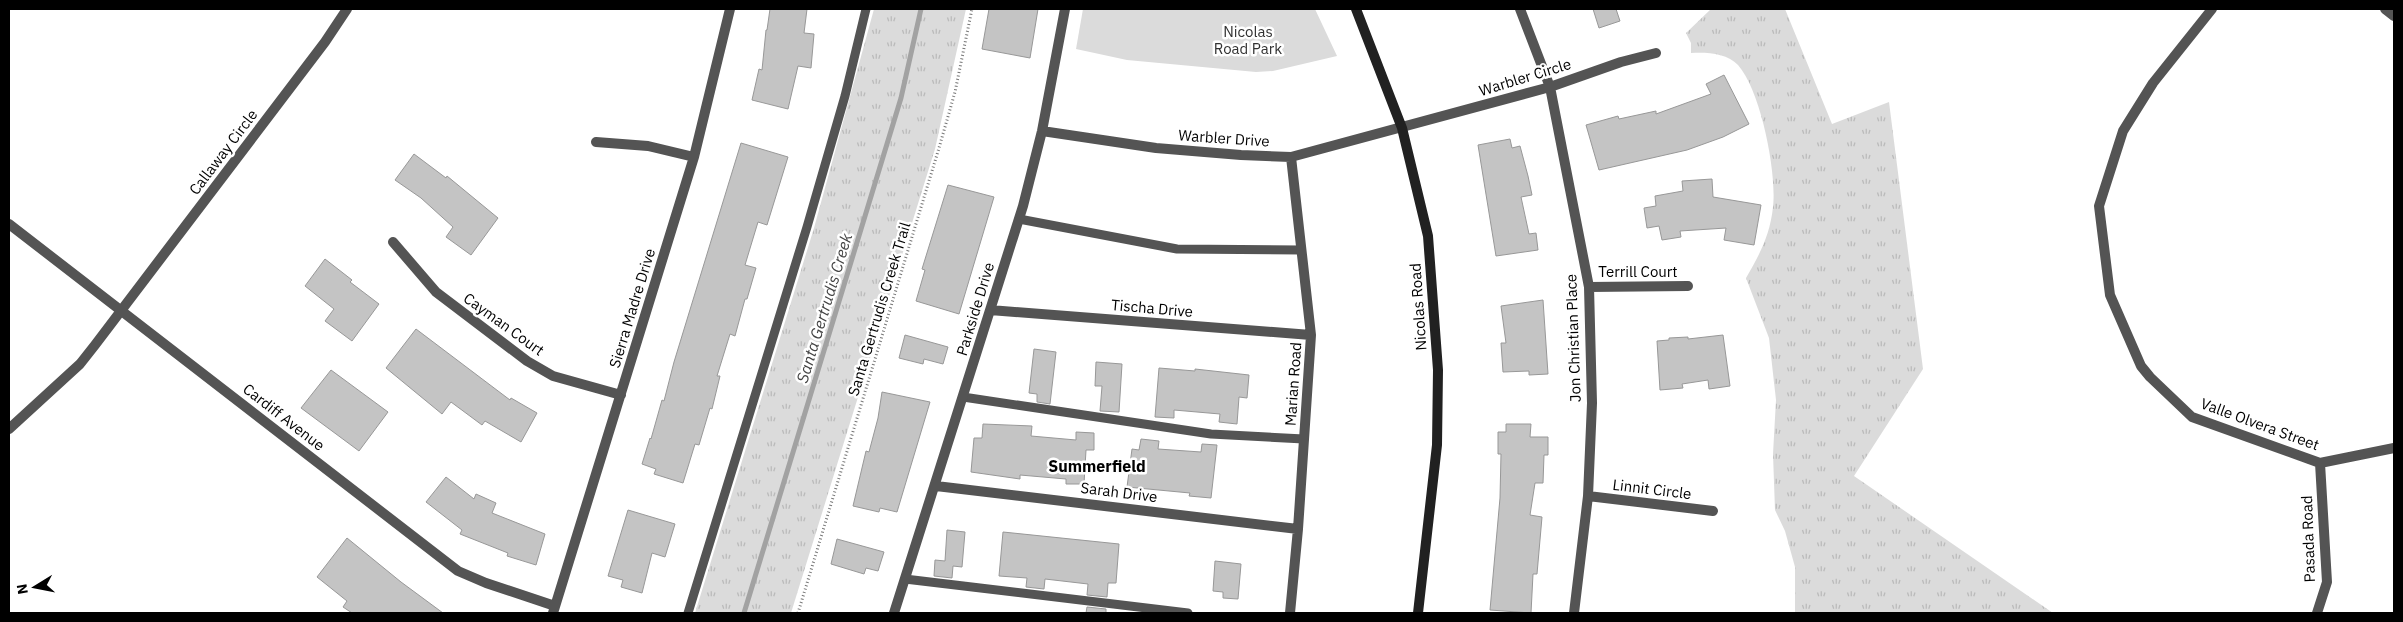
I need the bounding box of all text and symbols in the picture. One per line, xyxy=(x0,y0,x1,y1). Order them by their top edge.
park label: Nicolas Road Park xyxy=(1214,22,1282,58)
street label: Warbler Circle xyxy=(1477,54,1573,100)
street label: Callaway Circle xyxy=(185,106,261,198)
street label: Warbler Drive xyxy=(1178,125,1270,151)
street label: Santa Gertrudis Creek Trail xyxy=(843,220,915,398)
water label: Santa Gertrudis Creek xyxy=(792,230,856,385)
street label: Sierra Madre Drive xyxy=(605,246,659,370)
street label: Parkside Drive xyxy=(952,260,998,358)
street label: Terrill Court xyxy=(1598,262,1678,281)
street label: Nicolas Road xyxy=(1405,263,1431,351)
street label: Jon Christian Place xyxy=(1561,274,1585,402)
street label: Cayman Court xyxy=(460,288,548,360)
street label: Tischa Drive xyxy=(1110,295,1194,321)
street label: Marian Road xyxy=(1281,341,1305,427)
street label: Cardiff Avenue xyxy=(239,379,329,455)
street label: Valle Olvera Street xyxy=(2198,394,2322,454)
district label: Summerfield xyxy=(1048,456,1146,476)
street label: Linnit Circle xyxy=(1612,475,1692,503)
street label: Sarah Drive xyxy=(1080,478,1158,506)
street label: Pasada Road xyxy=(2297,495,2319,583)
north arrow xyxy=(10,562,60,612)
text: N xyxy=(12,583,32,596)

